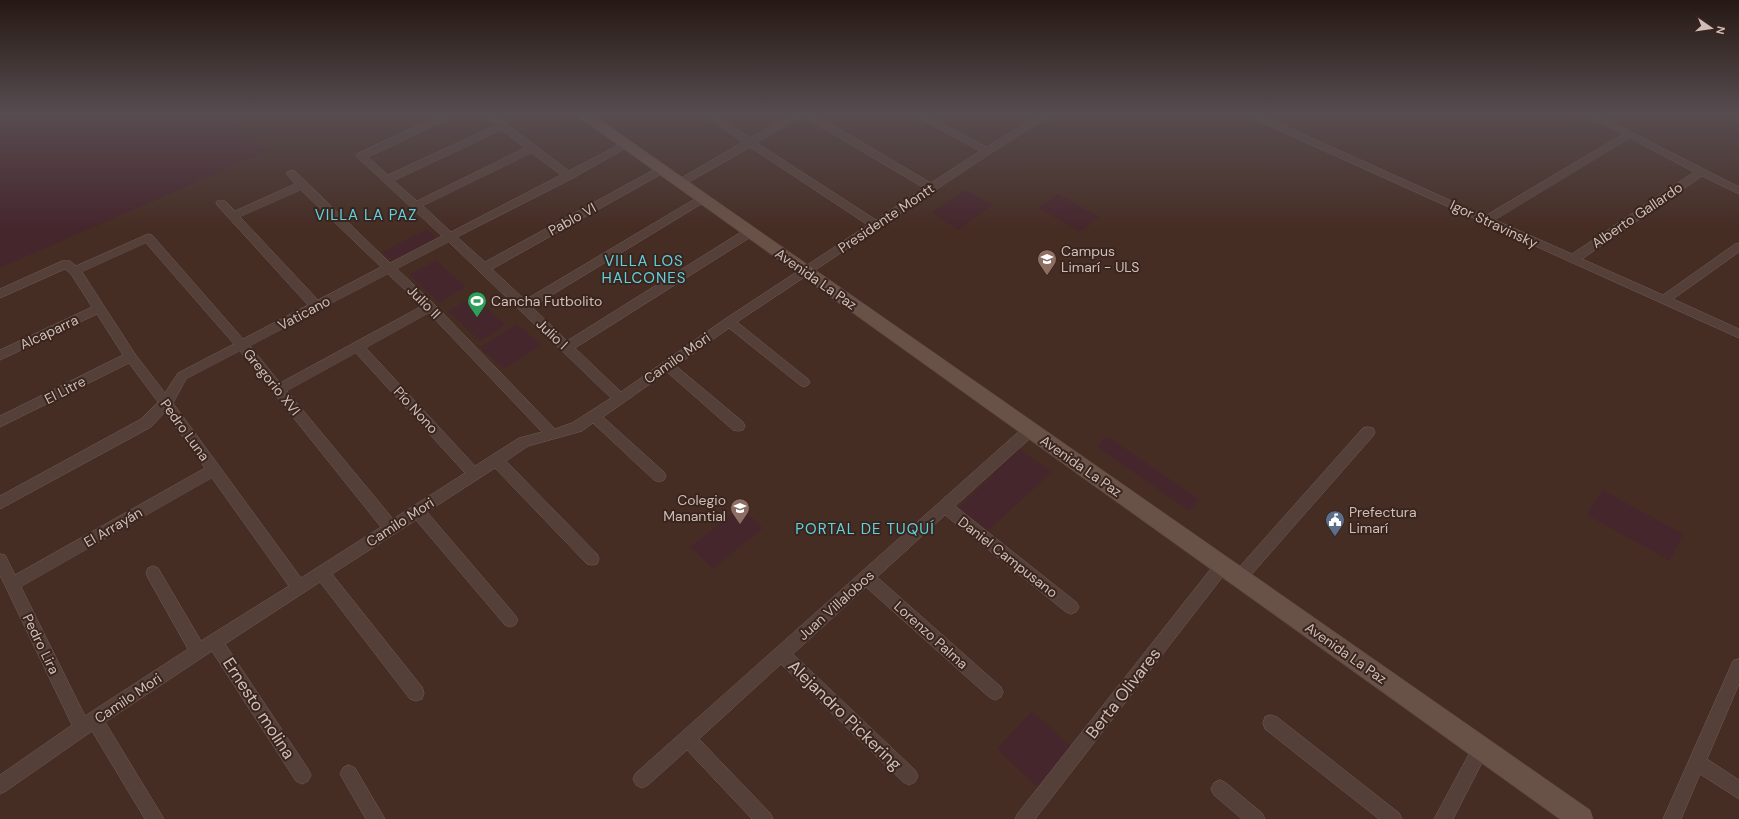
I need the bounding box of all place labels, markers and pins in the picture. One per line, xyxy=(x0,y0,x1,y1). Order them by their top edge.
place label: Campus Limarí - ULS xyxy=(1061,242,1139,276)
school or university icon: Campus Limarí - ULS xyxy=(1036,248,1058,276)
sports icon: Cancha Futbolito xyxy=(466,290,488,318)
place label: Cancha Futbolito xyxy=(491,292,602,310)
place label: Colegio Manantial xyxy=(663,491,726,525)
school or university icon: Colegio Manantial xyxy=(729,497,751,525)
place label: Prefectura Limarí xyxy=(1349,503,1417,537)
public building icon: Prefectura Limarí xyxy=(1324,509,1346,537)

